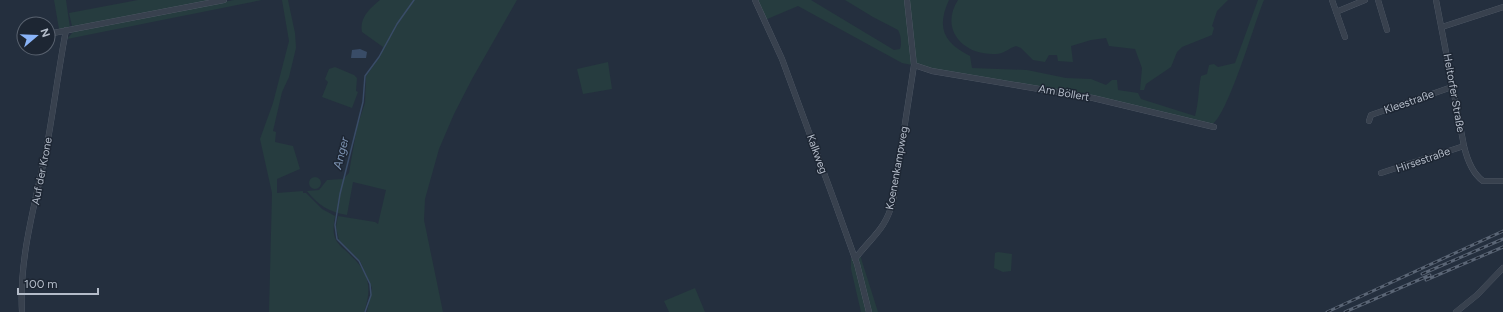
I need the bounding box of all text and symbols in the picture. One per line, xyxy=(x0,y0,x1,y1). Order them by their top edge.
north arrow xyxy=(16,16,56,56)
text: N xyxy=(37,27,53,39)
street label: Heltorfer Straße xyxy=(1441,53,1467,133)
street label: Am Böllert xyxy=(1038,82,1090,104)
street label: Kleestraße xyxy=(1382,87,1436,117)
street label: Koenenkampweg xyxy=(883,125,911,211)
street label: Kalkweg xyxy=(804,133,830,175)
water label: Anger xyxy=(330,135,352,171)
street label: Auf der Krone xyxy=(29,136,55,206)
street label: Hirsestraße xyxy=(1394,145,1452,175)
scale bar xyxy=(18,270,98,296)
text: 100 m xyxy=(24,277,58,291)

